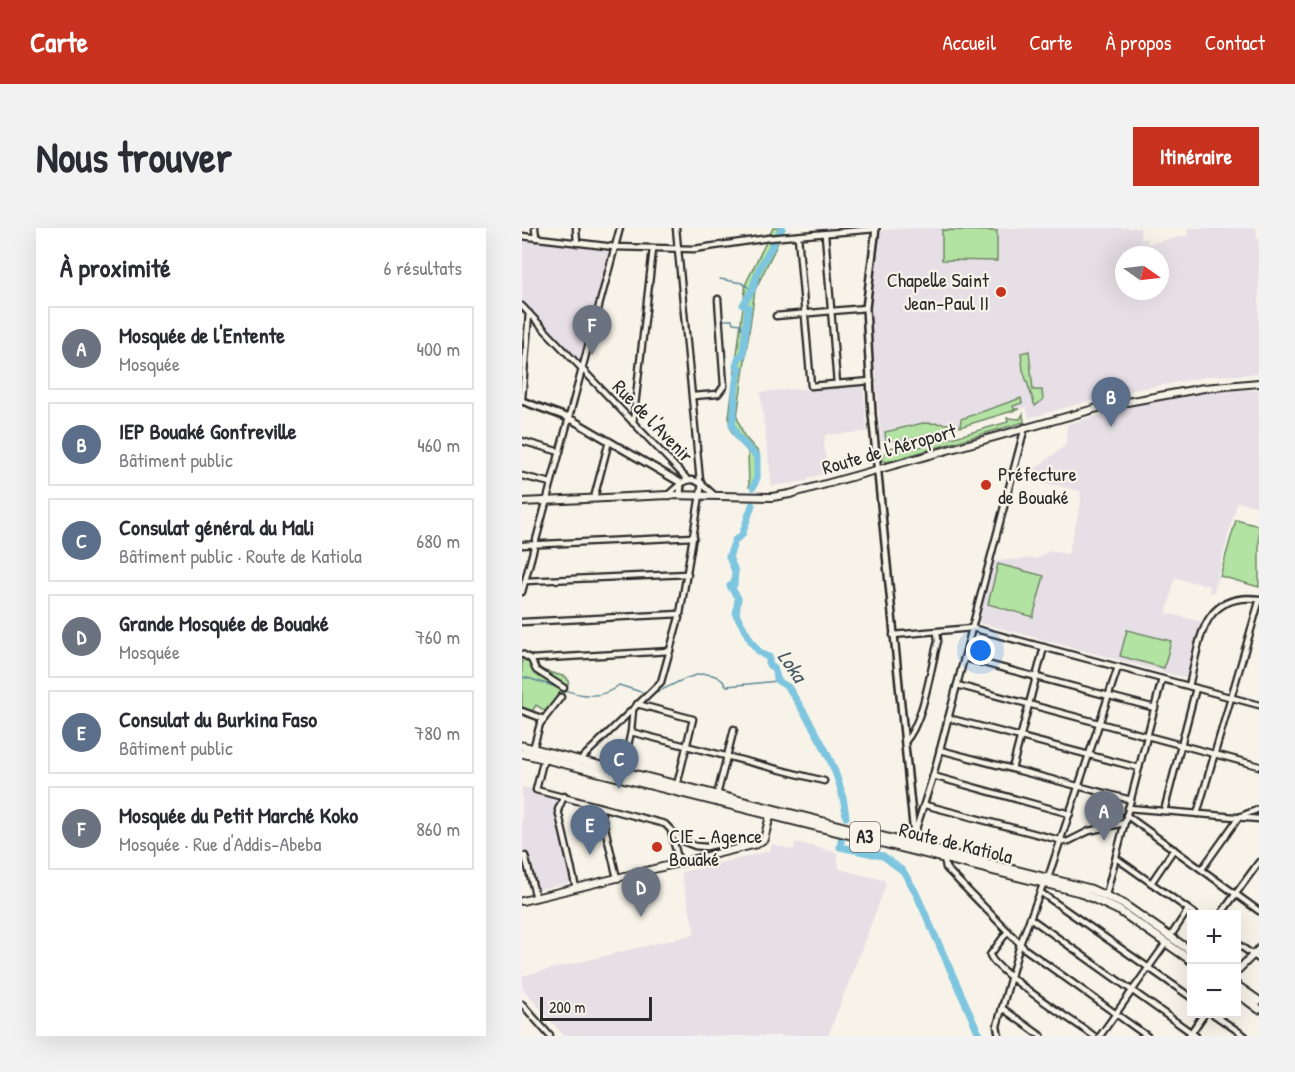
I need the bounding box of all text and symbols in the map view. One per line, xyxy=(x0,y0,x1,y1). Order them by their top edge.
text: Carte xyxy=(30,23,88,61)
text: Accueil xyxy=(943,28,996,57)
text: Carte xyxy=(1029,28,1073,57)
text: À propos xyxy=(1106,28,1172,57)
text: Contact xyxy=(1205,28,1265,57)
button: Itinéraire xyxy=(1133,127,1259,186)
text: Nous trouver xyxy=(36,128,232,185)
north arrow xyxy=(1115,246,1169,300)
text: À proximité xyxy=(60,250,171,285)
text: 6 résultats xyxy=(383,254,462,281)
place label: Chapelle Saint Jean-Paul II xyxy=(887,266,990,316)
marker: Chapelle Saint Jean-Paul II xyxy=(994,285,1008,299)
pin: F xyxy=(572,306,612,355)
text: Mosquée de l'Entente xyxy=(119,320,285,350)
text: A xyxy=(77,335,86,362)
text: 400 m xyxy=(416,335,460,362)
text: Mosquée xyxy=(119,350,180,377)
street label: Rue de l'Avenir xyxy=(607,373,700,468)
pin: B xyxy=(1092,378,1130,427)
text: IEP Bouaké Gonfreville xyxy=(119,416,296,446)
street label: Route de l'Aéroport xyxy=(819,416,960,481)
text: B xyxy=(76,431,87,458)
text: 460 m xyxy=(417,431,460,458)
text: Bâtiment public xyxy=(119,446,233,473)
place label: Préfecture de Bouaké xyxy=(998,460,1077,510)
marker: Préfecture de Bouaké xyxy=(979,478,993,492)
text: Consulat général du Mali xyxy=(119,512,314,542)
text: C xyxy=(76,527,87,554)
text: 680 m xyxy=(416,527,460,554)
text: Bâtiment public · Route de Katiola xyxy=(119,542,362,569)
text: Grande Mosquée de Bouaké xyxy=(119,608,329,638)
text: D xyxy=(77,623,86,650)
text: 760 m xyxy=(415,623,460,650)
your location xyxy=(966,636,995,665)
text: Mosquée xyxy=(119,638,180,665)
water label: Loka xyxy=(771,644,815,690)
text: Consulat du Burkina Faso xyxy=(119,704,317,734)
text: E xyxy=(77,719,86,746)
text: 780 m xyxy=(414,719,460,746)
text: Bâtiment public xyxy=(119,734,233,761)
pin: C xyxy=(600,740,638,789)
pin: A xyxy=(1084,792,1124,841)
text: Mosquée du Petit Marché Koko xyxy=(119,800,358,830)
pin: E xyxy=(570,806,610,855)
text: F xyxy=(78,815,85,842)
text: 860 m xyxy=(416,815,460,842)
street label: Route de Katiola xyxy=(897,815,1016,870)
place label: CIE - Agence Bouaké xyxy=(669,822,762,872)
road number: A3 xyxy=(850,822,880,852)
text: Mosquée · Rue d'Addis-Abeba xyxy=(119,830,321,857)
marker: CIE - Agence Bouaké xyxy=(650,840,664,854)
pin: D xyxy=(622,868,660,917)
map controls xyxy=(1187,910,1241,1018)
button: + xyxy=(1187,910,1241,964)
button: − xyxy=(1187,964,1241,1018)
scale bar xyxy=(540,994,652,1022)
text: 200 m xyxy=(549,996,585,1018)

